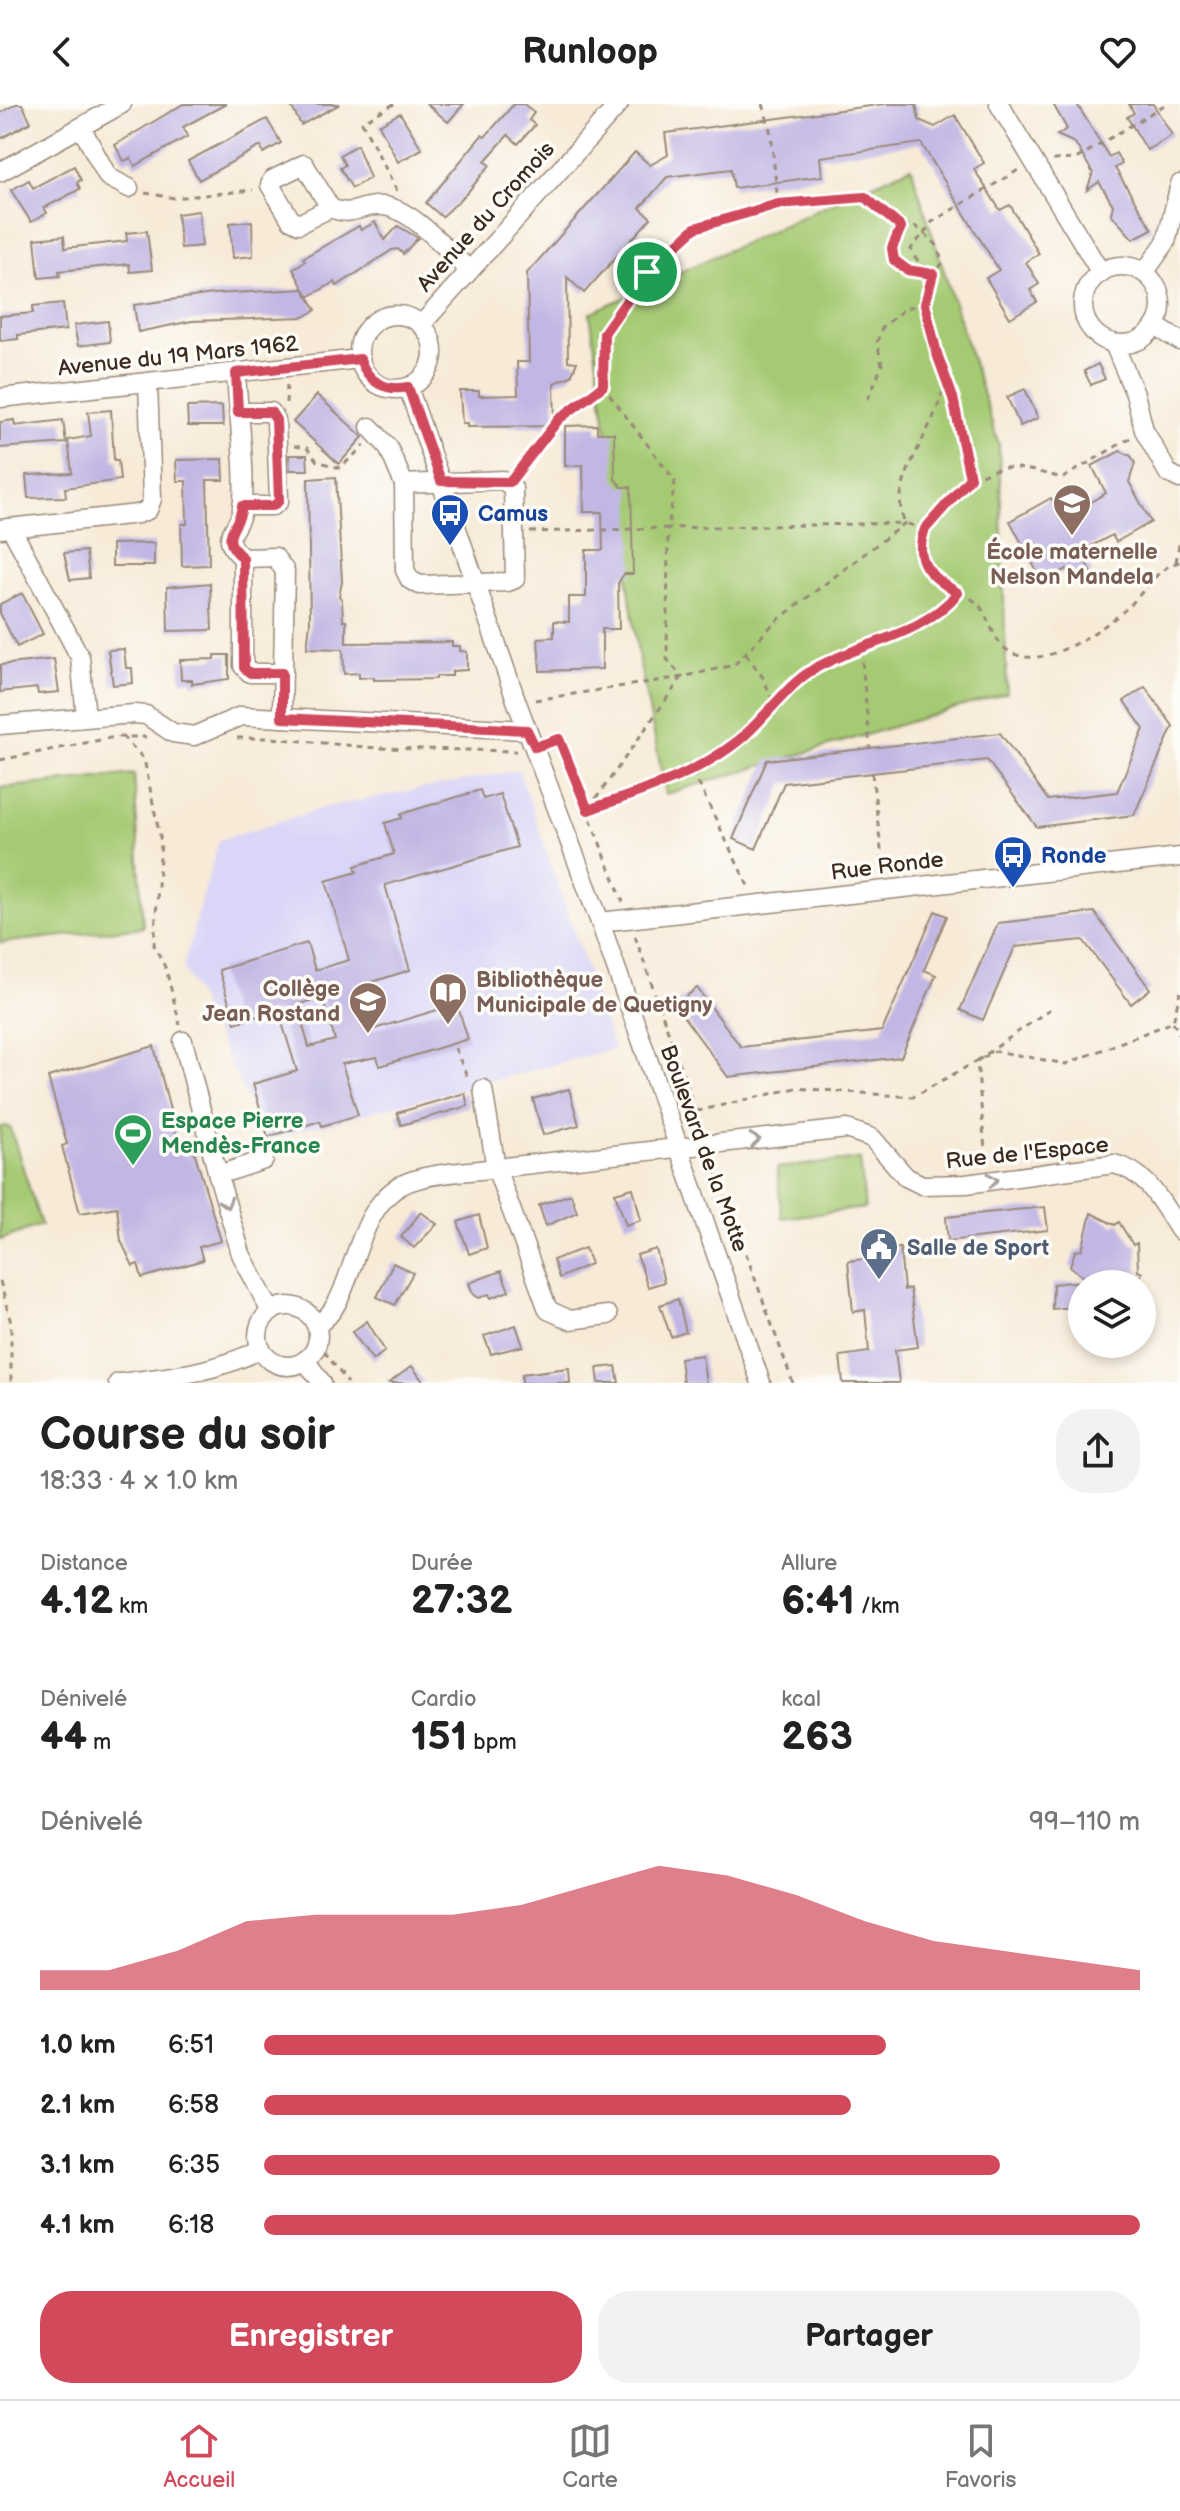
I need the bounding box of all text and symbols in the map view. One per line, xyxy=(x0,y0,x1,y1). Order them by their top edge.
icon: back xyxy=(40,30,84,74)
icon: heart xyxy=(1096,30,1140,74)
text: Runloop xyxy=(522,31,658,74)
street label: Avenue du Cromois xyxy=(412,136,561,298)
pin xyxy=(613,238,681,306)
icon: arrive xyxy=(625,250,669,294)
street label: Avenue du 19 Mars 1962 xyxy=(57,330,300,383)
school or university icon: École maternelle Nelson Mandela xyxy=(1051,482,1093,537)
bus stop icon: Camus xyxy=(429,492,471,547)
place label: Camus xyxy=(478,501,548,528)
place label: École maternelle Nelson Mandela xyxy=(986,537,1158,591)
bus stop icon: Ronde xyxy=(992,834,1034,889)
place label: Ronde xyxy=(1041,843,1106,870)
street label: Rue Ronde xyxy=(829,846,945,887)
place label: Bibliothèque Municipale de Quetigny xyxy=(476,967,712,1019)
library icon: Bibliothèque Municipale de Quetigny xyxy=(427,971,469,1026)
place label: Collège Jean Rostand xyxy=(202,976,340,1028)
school or university icon: Collège Jean Rostand xyxy=(347,980,389,1035)
street label: Boulevard de la Motte xyxy=(654,1041,754,1256)
place label: Espace Pierre Mendès-France xyxy=(161,1108,320,1160)
sports icon: Espace Pierre Mendès-France xyxy=(112,1112,154,1167)
one-way arrow xyxy=(748,1132,762,1149)
street label: Rue de l'Espace xyxy=(944,1132,1110,1175)
one-way arrow xyxy=(986,1172,1000,1189)
one-way arrow xyxy=(217,1196,233,1210)
public building icon: Salle de Sport xyxy=(858,1226,900,1281)
place label: Salle de Sport xyxy=(907,1235,1050,1262)
map controls xyxy=(1068,1270,1156,1358)
button: layers xyxy=(1068,1270,1156,1358)
text: Course du soir xyxy=(40,1409,335,1462)
button: share xyxy=(1056,1409,1140,1493)
text: 18:33 · 4 × 1.0 km xyxy=(40,1466,238,1497)
text: Distance xyxy=(40,1550,128,1577)
text: Durée xyxy=(411,1550,473,1577)
text: Allure xyxy=(781,1550,837,1577)
text: 4.12 xyxy=(40,1577,113,1625)
text: 27:32 xyxy=(411,1577,513,1625)
text: 6:41 xyxy=(781,1577,855,1625)
text: km xyxy=(113,1593,148,1620)
text: /km xyxy=(855,1593,900,1620)
text: Dénivelé xyxy=(40,1686,127,1713)
text: Cardio xyxy=(411,1686,477,1713)
text: kcal xyxy=(781,1686,821,1713)
text: 44 xyxy=(40,1713,87,1761)
text: 151 xyxy=(411,1713,467,1761)
text: 263 xyxy=(781,1713,853,1761)
text: m xyxy=(87,1729,111,1756)
text: bpm xyxy=(467,1729,517,1756)
text: Dénivelé xyxy=(40,1807,143,1838)
text: 99–110 m xyxy=(1029,1807,1140,1838)
text: 1.0 km xyxy=(40,2030,116,2061)
text: 6:51 xyxy=(168,2030,214,2061)
text: 2.1 km xyxy=(40,2090,115,2121)
text: 6:58 xyxy=(168,2090,219,2121)
text: 3.1 km xyxy=(40,2150,115,2181)
text: 6:35 xyxy=(168,2150,220,2181)
text: 4.1 km xyxy=(40,2210,115,2241)
text: 6:18 xyxy=(168,2210,214,2241)
button: Enregistrer xyxy=(40,2291,582,2383)
button: Partager xyxy=(598,2291,1140,2383)
tab: Accueil xyxy=(164,2419,235,2494)
tab: Carte xyxy=(562,2419,618,2494)
tab: Favoris xyxy=(945,2419,1016,2494)

